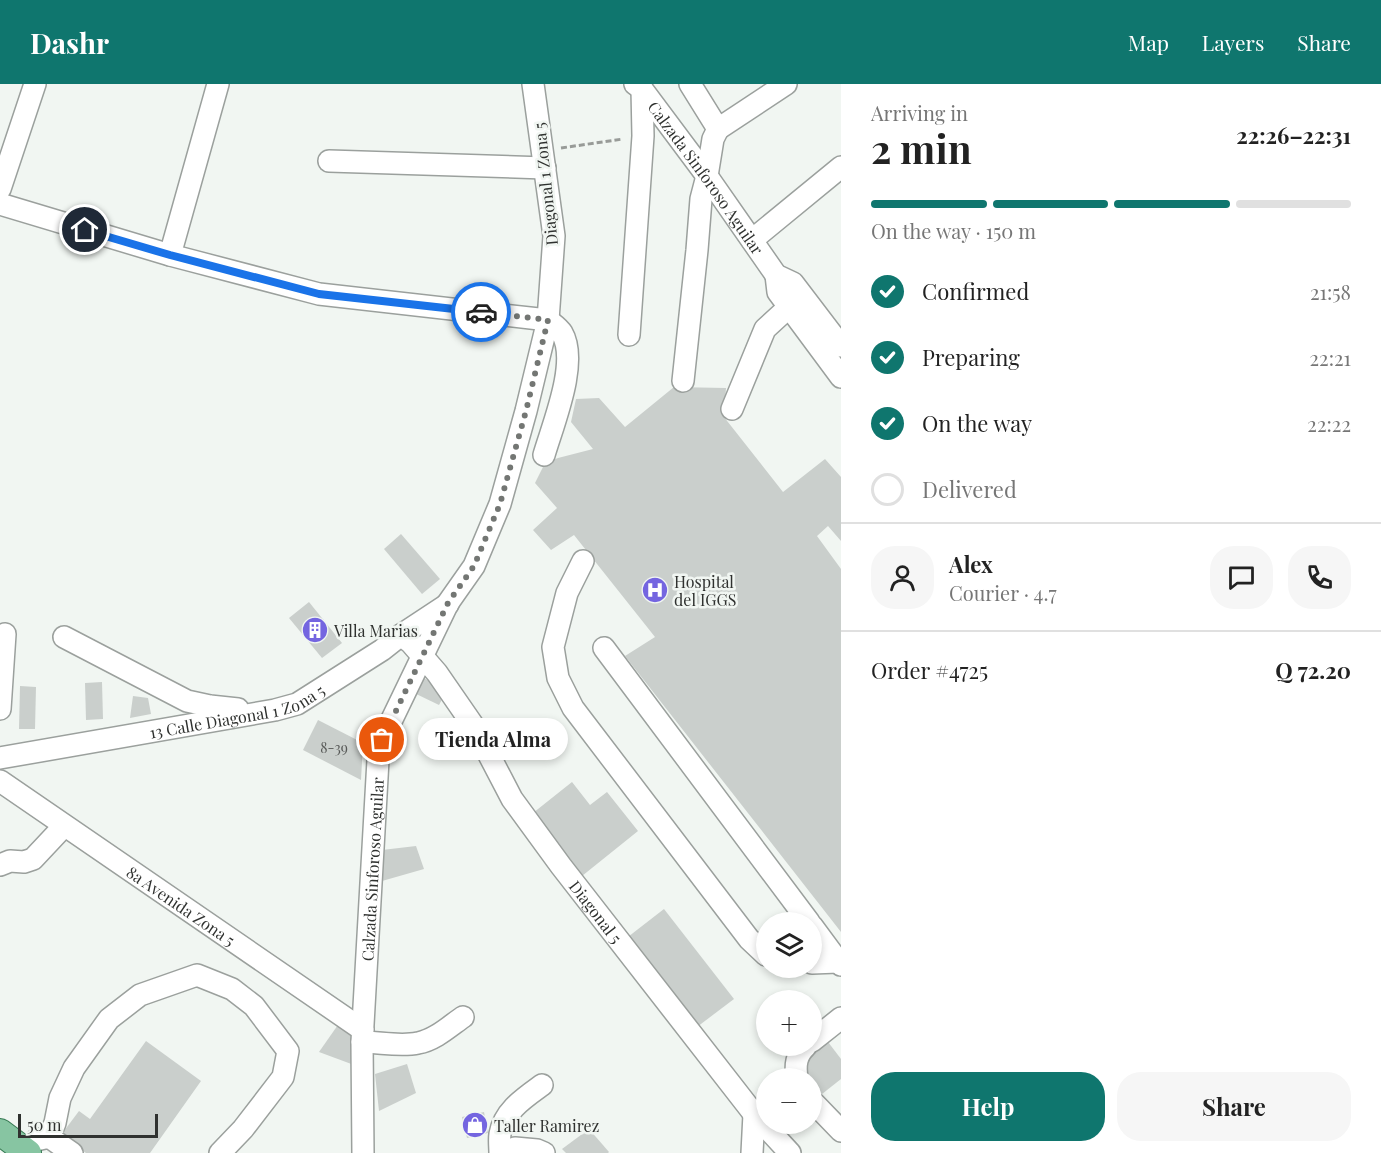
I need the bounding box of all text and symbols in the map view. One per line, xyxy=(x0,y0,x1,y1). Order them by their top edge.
text: Dashr xyxy=(30,24,109,61)
text: Map xyxy=(1128,28,1169,56)
text: Layers xyxy=(1202,28,1264,56)
text: Share xyxy=(1297,28,1351,56)
street label: Calzada Sinforoso Aguilar xyxy=(644,97,769,258)
text: Arriving in xyxy=(871,99,968,126)
text: 22:26–22:31 xyxy=(1236,120,1351,150)
street label: Diagonal 1 Zona 5 xyxy=(528,122,562,246)
text: 2 min xyxy=(871,122,972,174)
pin xyxy=(59,204,110,255)
icon: home xyxy=(68,213,101,246)
text: On the way · 150 m xyxy=(871,217,1036,244)
icon: check xyxy=(871,275,904,308)
text: Confirmed xyxy=(922,276,1029,306)
text: 21:58 xyxy=(1310,278,1351,305)
courier xyxy=(451,282,511,342)
icon: car xyxy=(465,296,498,329)
icon: check xyxy=(871,341,904,374)
text: Preparing xyxy=(922,342,1020,372)
text: 22:21 xyxy=(1310,344,1351,371)
icon: check xyxy=(871,407,904,440)
text: On the way xyxy=(922,408,1032,438)
text: 22:22 xyxy=(1307,410,1351,437)
text: Delivered xyxy=(922,474,1017,504)
button: person xyxy=(871,546,934,609)
button: chat xyxy=(1210,546,1273,609)
button: phone xyxy=(1288,546,1351,609)
text: Alex xyxy=(949,549,993,579)
place label: Hospital del IGGS xyxy=(674,571,736,610)
hospital icon: Hospital del IGGS xyxy=(640,575,670,605)
text: Courier · 4.7 xyxy=(949,579,1057,606)
building icon: Villa Marias xyxy=(300,615,330,645)
place label: Villa Marias xyxy=(333,620,418,641)
text: Order #4725 xyxy=(871,655,988,685)
text: Q 72.20 xyxy=(1275,655,1351,685)
street label: 13 Calle Diagonal 1 Zona 5 xyxy=(148,679,328,742)
pin xyxy=(356,714,407,765)
callout: Tienda Alma xyxy=(418,719,568,761)
icon: bag xyxy=(365,723,398,756)
text: Tienda Alma xyxy=(435,725,551,752)
house number: 8-39 xyxy=(320,738,348,757)
street label: Calzada Sinforoso Aguilar xyxy=(356,777,387,962)
street label: 8a Avenida Zona 5 xyxy=(123,861,240,950)
street label: Diagonal 5 xyxy=(565,876,627,947)
map controls xyxy=(756,912,822,1134)
button: layers xyxy=(756,912,822,978)
button: + xyxy=(756,990,822,1056)
button: − xyxy=(756,1068,822,1134)
button: Help xyxy=(871,1072,1105,1141)
button: Share xyxy=(1117,1072,1351,1141)
shop icon: Taller Ramirez xyxy=(460,1110,490,1140)
scale bar xyxy=(18,1111,158,1138)
text: 50 m xyxy=(27,1114,61,1135)
place label: Taller Ramirez xyxy=(494,1115,600,1136)

